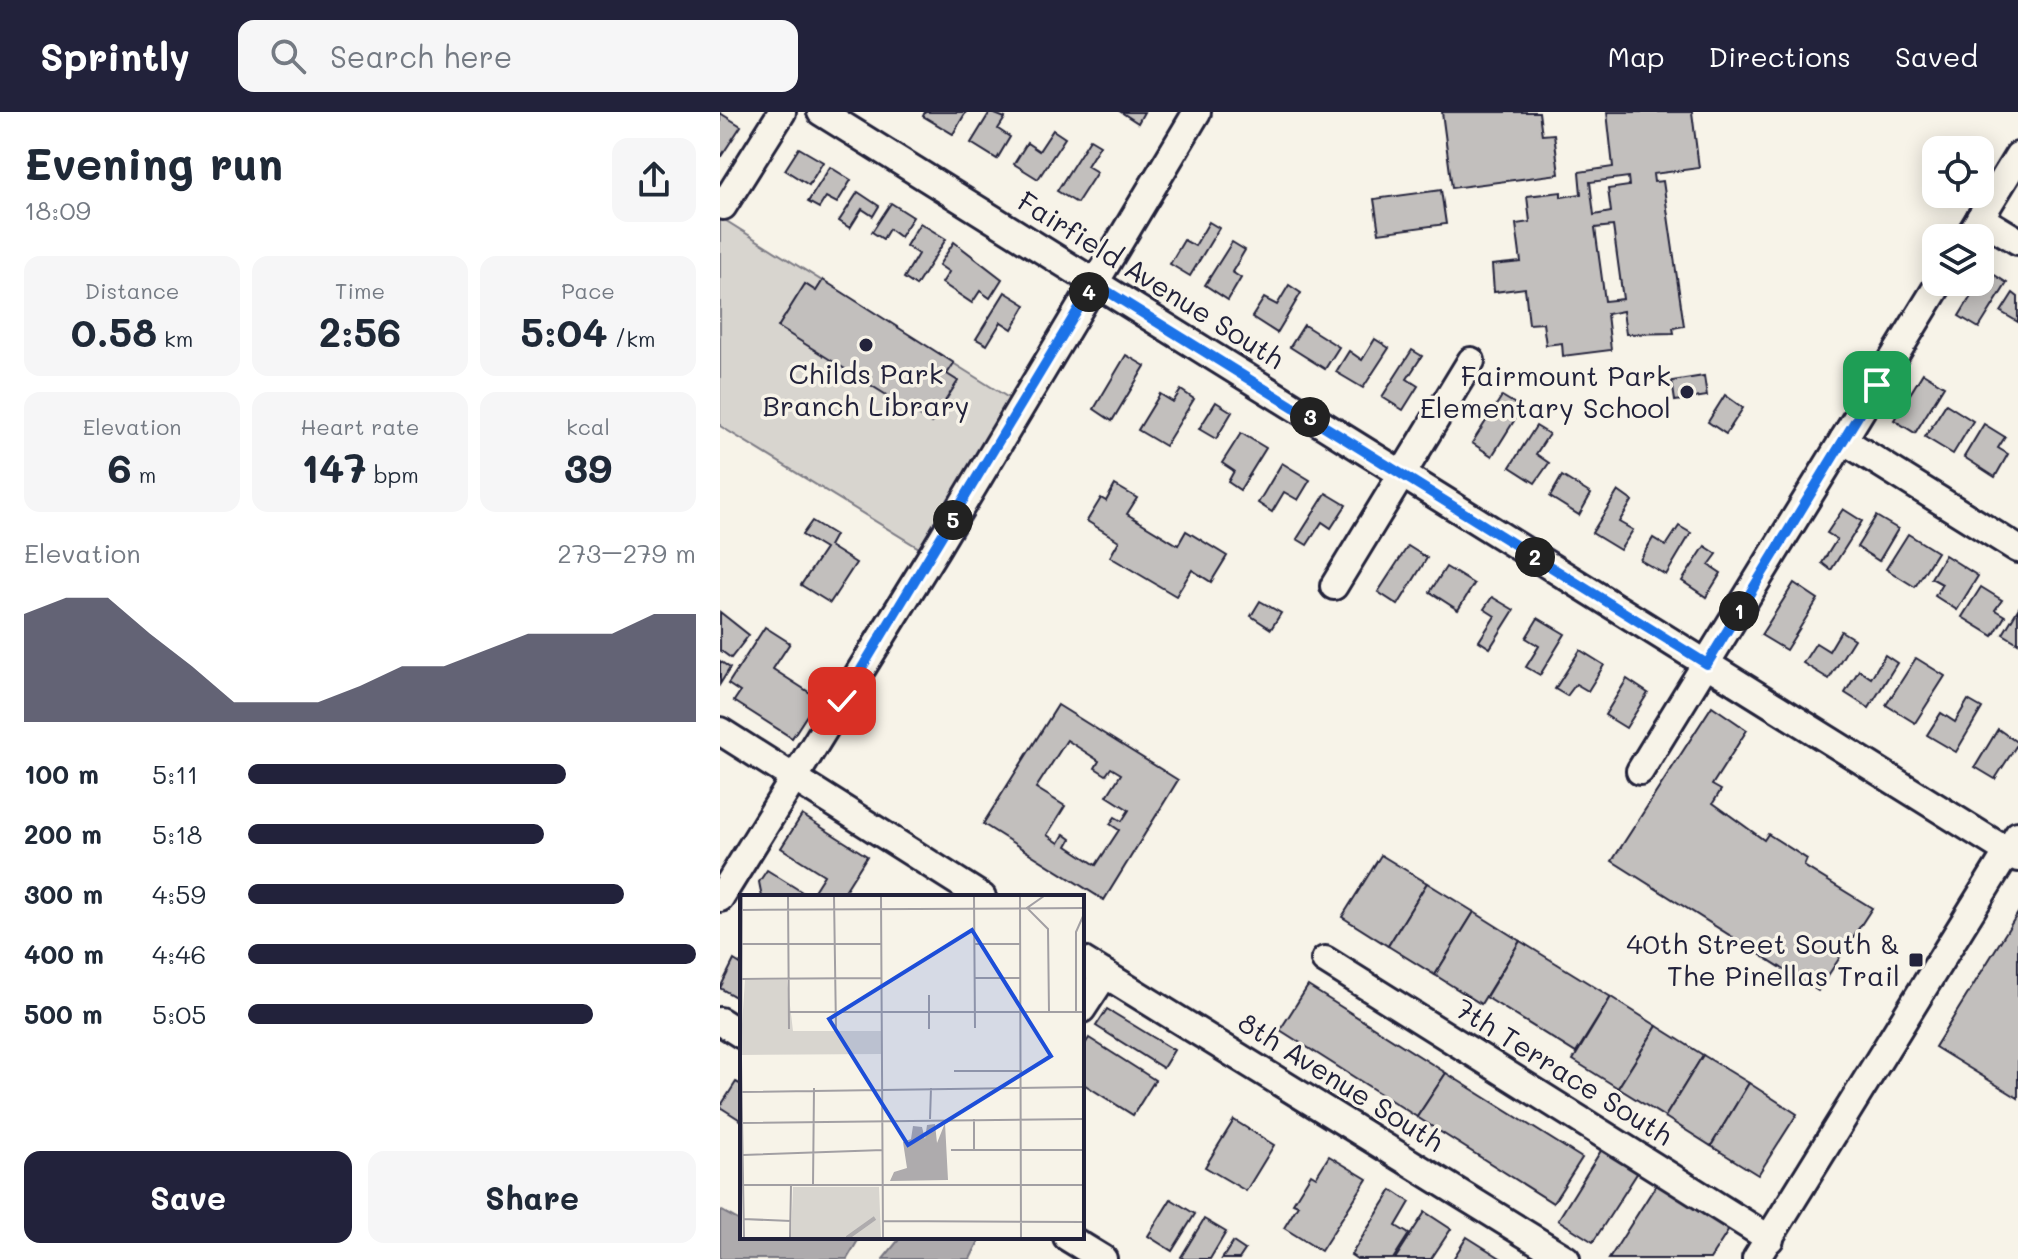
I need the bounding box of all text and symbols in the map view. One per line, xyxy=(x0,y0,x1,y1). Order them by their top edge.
search box xyxy=(238,20,798,92)
text: Sprintly xyxy=(40,31,190,81)
icon: search xyxy=(266,34,310,78)
text: Search here xyxy=(330,36,512,76)
text: Map xyxy=(1608,38,1665,74)
text: Directions xyxy=(1709,38,1851,74)
text: Saved xyxy=(1895,38,1978,74)
text: Evening run xyxy=(24,134,283,191)
map controls xyxy=(1922,136,1994,296)
button: locate xyxy=(1922,136,1994,208)
button: share xyxy=(612,138,696,222)
street label: Fairfield Avenue South xyxy=(1011,182,1292,376)
text: 18:09 xyxy=(24,193,91,227)
button: layers xyxy=(1922,224,1994,296)
pin: 4 xyxy=(1069,272,1109,312)
text: Distance xyxy=(85,276,179,305)
text: Time xyxy=(335,276,385,305)
text: Pace xyxy=(561,276,615,305)
text: 4 xyxy=(1082,277,1096,306)
text: 0.58 xyxy=(71,305,157,357)
text: 2:56 xyxy=(319,305,401,357)
text: 5:04 xyxy=(521,305,608,357)
text: km xyxy=(157,324,193,353)
text: /km xyxy=(608,324,655,353)
marker: Childs Park Branch Library xyxy=(857,336,875,354)
pin xyxy=(1843,351,1911,419)
place label: Childs Park Branch Library xyxy=(763,355,969,423)
place label: Fairmount Park Elementary School xyxy=(1420,357,1671,425)
icon: arrive xyxy=(1855,363,1899,407)
marker: Fairmount Park Elementary School xyxy=(1678,383,1696,401)
pin: 3 xyxy=(1290,397,1330,437)
text: 3 xyxy=(1303,402,1317,431)
text: Elevation xyxy=(83,412,181,441)
text: Heart rate xyxy=(301,412,419,441)
text: kcal xyxy=(566,412,610,441)
text: 6 xyxy=(108,441,132,493)
text: 147 xyxy=(301,441,367,493)
text: 39 xyxy=(564,441,612,493)
text: m xyxy=(132,460,156,489)
text: bpm xyxy=(367,460,419,489)
pin: 5 xyxy=(933,500,973,540)
text: 5 xyxy=(947,505,959,534)
text: Elevation xyxy=(24,536,141,570)
text: 273–279 m xyxy=(557,536,696,570)
pin: 2 xyxy=(1515,537,1555,577)
text: 2 xyxy=(1529,542,1541,571)
pin: 1 xyxy=(1719,591,1759,631)
text: 1 xyxy=(1734,596,1744,625)
pin xyxy=(808,667,876,735)
icon: check xyxy=(820,679,864,723)
text: 100 m xyxy=(24,757,99,791)
text: 5:11 xyxy=(152,757,198,791)
text: 200 m xyxy=(24,817,102,851)
text: 5:18 xyxy=(152,817,203,851)
text: 300 m xyxy=(24,877,103,911)
text: 4:59 xyxy=(152,877,206,911)
inset map xyxy=(740,895,1084,1239)
place label: 40th Street South & The Pinellas Trail xyxy=(1626,925,1900,993)
text: 400 m xyxy=(24,937,104,971)
text: 4:46 xyxy=(152,937,206,971)
marker: 40th Street South & The Pinellas Trail xyxy=(1907,951,1925,969)
street label: 7th Terrace South xyxy=(1449,990,1680,1153)
text: 500 m xyxy=(24,997,103,1031)
text: 5:05 xyxy=(152,997,206,1031)
street label: 8th Avenue South xyxy=(1232,1003,1451,1159)
button: Save xyxy=(24,1151,352,1243)
button: Share xyxy=(368,1151,696,1243)

